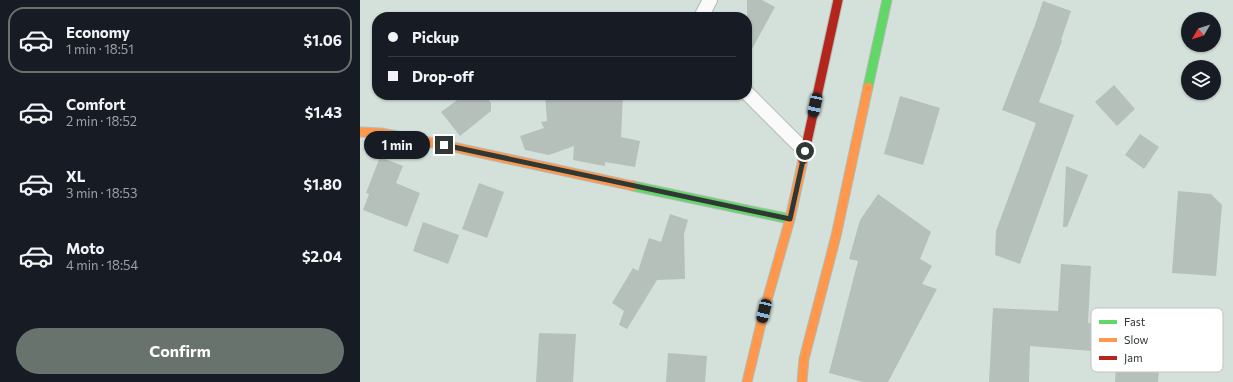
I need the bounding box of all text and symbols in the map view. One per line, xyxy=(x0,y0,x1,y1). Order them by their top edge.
north arrow xyxy=(1181,12,1221,52)
map controls xyxy=(1181,12,1221,100)
icon: car xyxy=(18,22,54,58)
text: Economy xyxy=(66,23,130,41)
text: Pickup xyxy=(412,28,459,46)
text: $1.06 xyxy=(304,31,342,49)
text: 1 min · 18:51 xyxy=(66,41,134,57)
button: layers xyxy=(1181,60,1221,100)
text: Drop-off xyxy=(412,67,474,85)
car xyxy=(807,92,823,118)
icon: car xyxy=(18,94,54,130)
text: Comfort xyxy=(66,95,126,113)
text: $1.43 xyxy=(305,103,342,121)
text: 2 min · 18:52 xyxy=(66,113,137,129)
callout: 1 min xyxy=(364,131,430,159)
route end xyxy=(435,136,453,154)
text: 1 min xyxy=(382,137,412,153)
route start xyxy=(796,142,814,160)
icon: car xyxy=(18,166,54,202)
text: XL xyxy=(66,167,85,185)
text: $1.80 xyxy=(304,175,342,193)
text: 3 min · 18:53 xyxy=(66,185,138,201)
icon: car xyxy=(18,238,54,274)
text: Moto xyxy=(66,239,105,257)
text: $2.04 xyxy=(302,247,342,265)
text: 4 min · 18:54 xyxy=(66,257,138,273)
car xyxy=(755,298,773,324)
legend xyxy=(1091,308,1223,372)
text: Fast xyxy=(1124,315,1146,328)
button: Confirm xyxy=(16,328,344,374)
text: Slow xyxy=(1124,333,1149,346)
text: Jam xyxy=(1124,351,1143,365)

